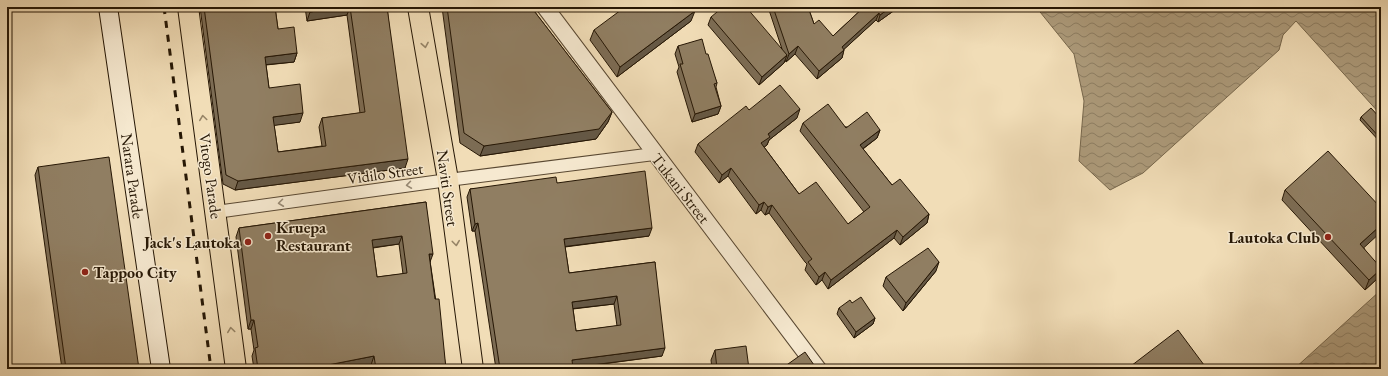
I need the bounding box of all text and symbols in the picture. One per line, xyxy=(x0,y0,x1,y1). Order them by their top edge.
one-way arrow xyxy=(420,42,428,49)
one-way arrow xyxy=(199,115,208,121)
street label: Narara Parade xyxy=(116,132,149,220)
street label: Vitogo Parade xyxy=(194,132,227,220)
street label: Naviti Street xyxy=(432,148,463,228)
street label: Tukani Street xyxy=(647,149,715,228)
street label: Vidilo Street xyxy=(346,158,424,189)
one-way arrow xyxy=(406,180,412,189)
one-way arrow xyxy=(278,199,284,208)
place label: Kruepa Restaurant xyxy=(276,217,351,256)
place label: Lautoka Club xyxy=(1228,227,1320,248)
marker: Kruepa Restaurant xyxy=(263,231,273,241)
place label: Jack's Lautoka xyxy=(142,232,241,253)
marker: Lautoka Club xyxy=(1323,232,1333,242)
marker: Jack's Lautoka xyxy=(243,237,253,247)
one-way arrow xyxy=(451,240,460,246)
place label: Tappoo City xyxy=(93,262,177,283)
marker: Tappoo City xyxy=(80,267,90,277)
one-way arrow xyxy=(227,327,236,333)

